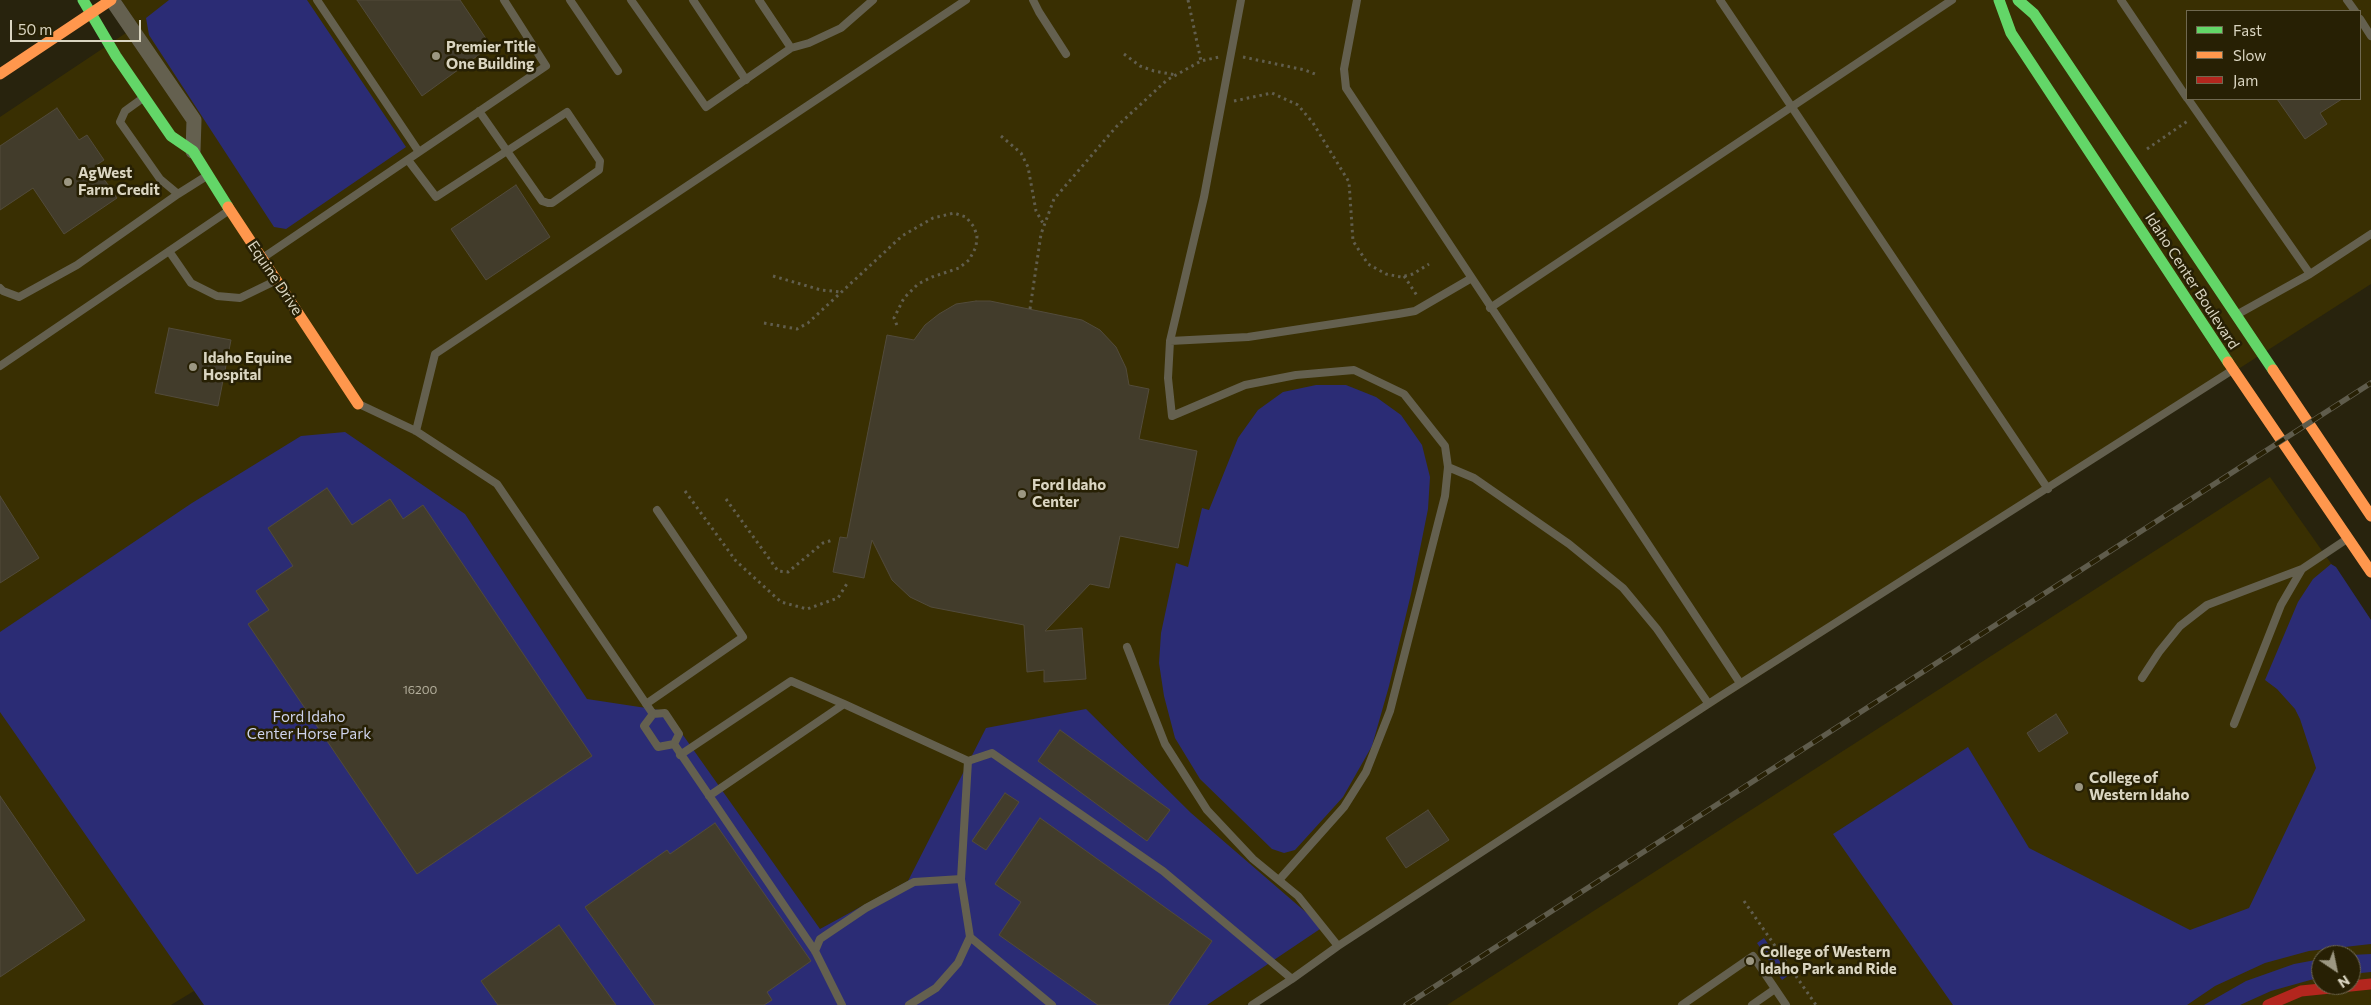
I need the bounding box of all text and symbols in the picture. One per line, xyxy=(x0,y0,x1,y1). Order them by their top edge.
scale bar xyxy=(12,10,144,42)
legend xyxy=(2186,10,2361,100)
text: 50 m xyxy=(18,20,52,38)
text: Fast xyxy=(2233,21,2262,39)
place label: Premier Title One Building xyxy=(446,38,536,73)
text: Slow xyxy=(2233,46,2266,64)
marker: Premier Title One Building xyxy=(430,50,442,62)
text: Jam xyxy=(2233,71,2258,89)
place label: AgWest Farm Credit xyxy=(78,164,160,199)
marker: AgWest Farm Credit xyxy=(62,176,74,188)
street label: Idaho Center Boulevard xyxy=(2141,209,2243,353)
street label: Equine Drive xyxy=(244,238,306,318)
place label: Idaho Equine Hospital xyxy=(203,349,292,384)
marker: Idaho Equine Hospital xyxy=(187,361,199,373)
place label: Ford Idaho Center xyxy=(1032,476,1106,511)
marker: Ford Idaho Center xyxy=(1016,488,1028,500)
house number: 16200 xyxy=(403,683,437,697)
park label: Ford Idaho Center Horse Park xyxy=(247,708,371,743)
place label: College of Western Idaho xyxy=(2089,769,2189,804)
marker: College of Western Idaho xyxy=(2073,781,2085,793)
place label: College of Western Idaho Park and Ride xyxy=(1760,943,1897,978)
north arrow xyxy=(2311,945,2361,995)
marker: College of Western Idaho Park and Ride xyxy=(1744,955,1756,967)
text: N xyxy=(2335,972,2353,992)

